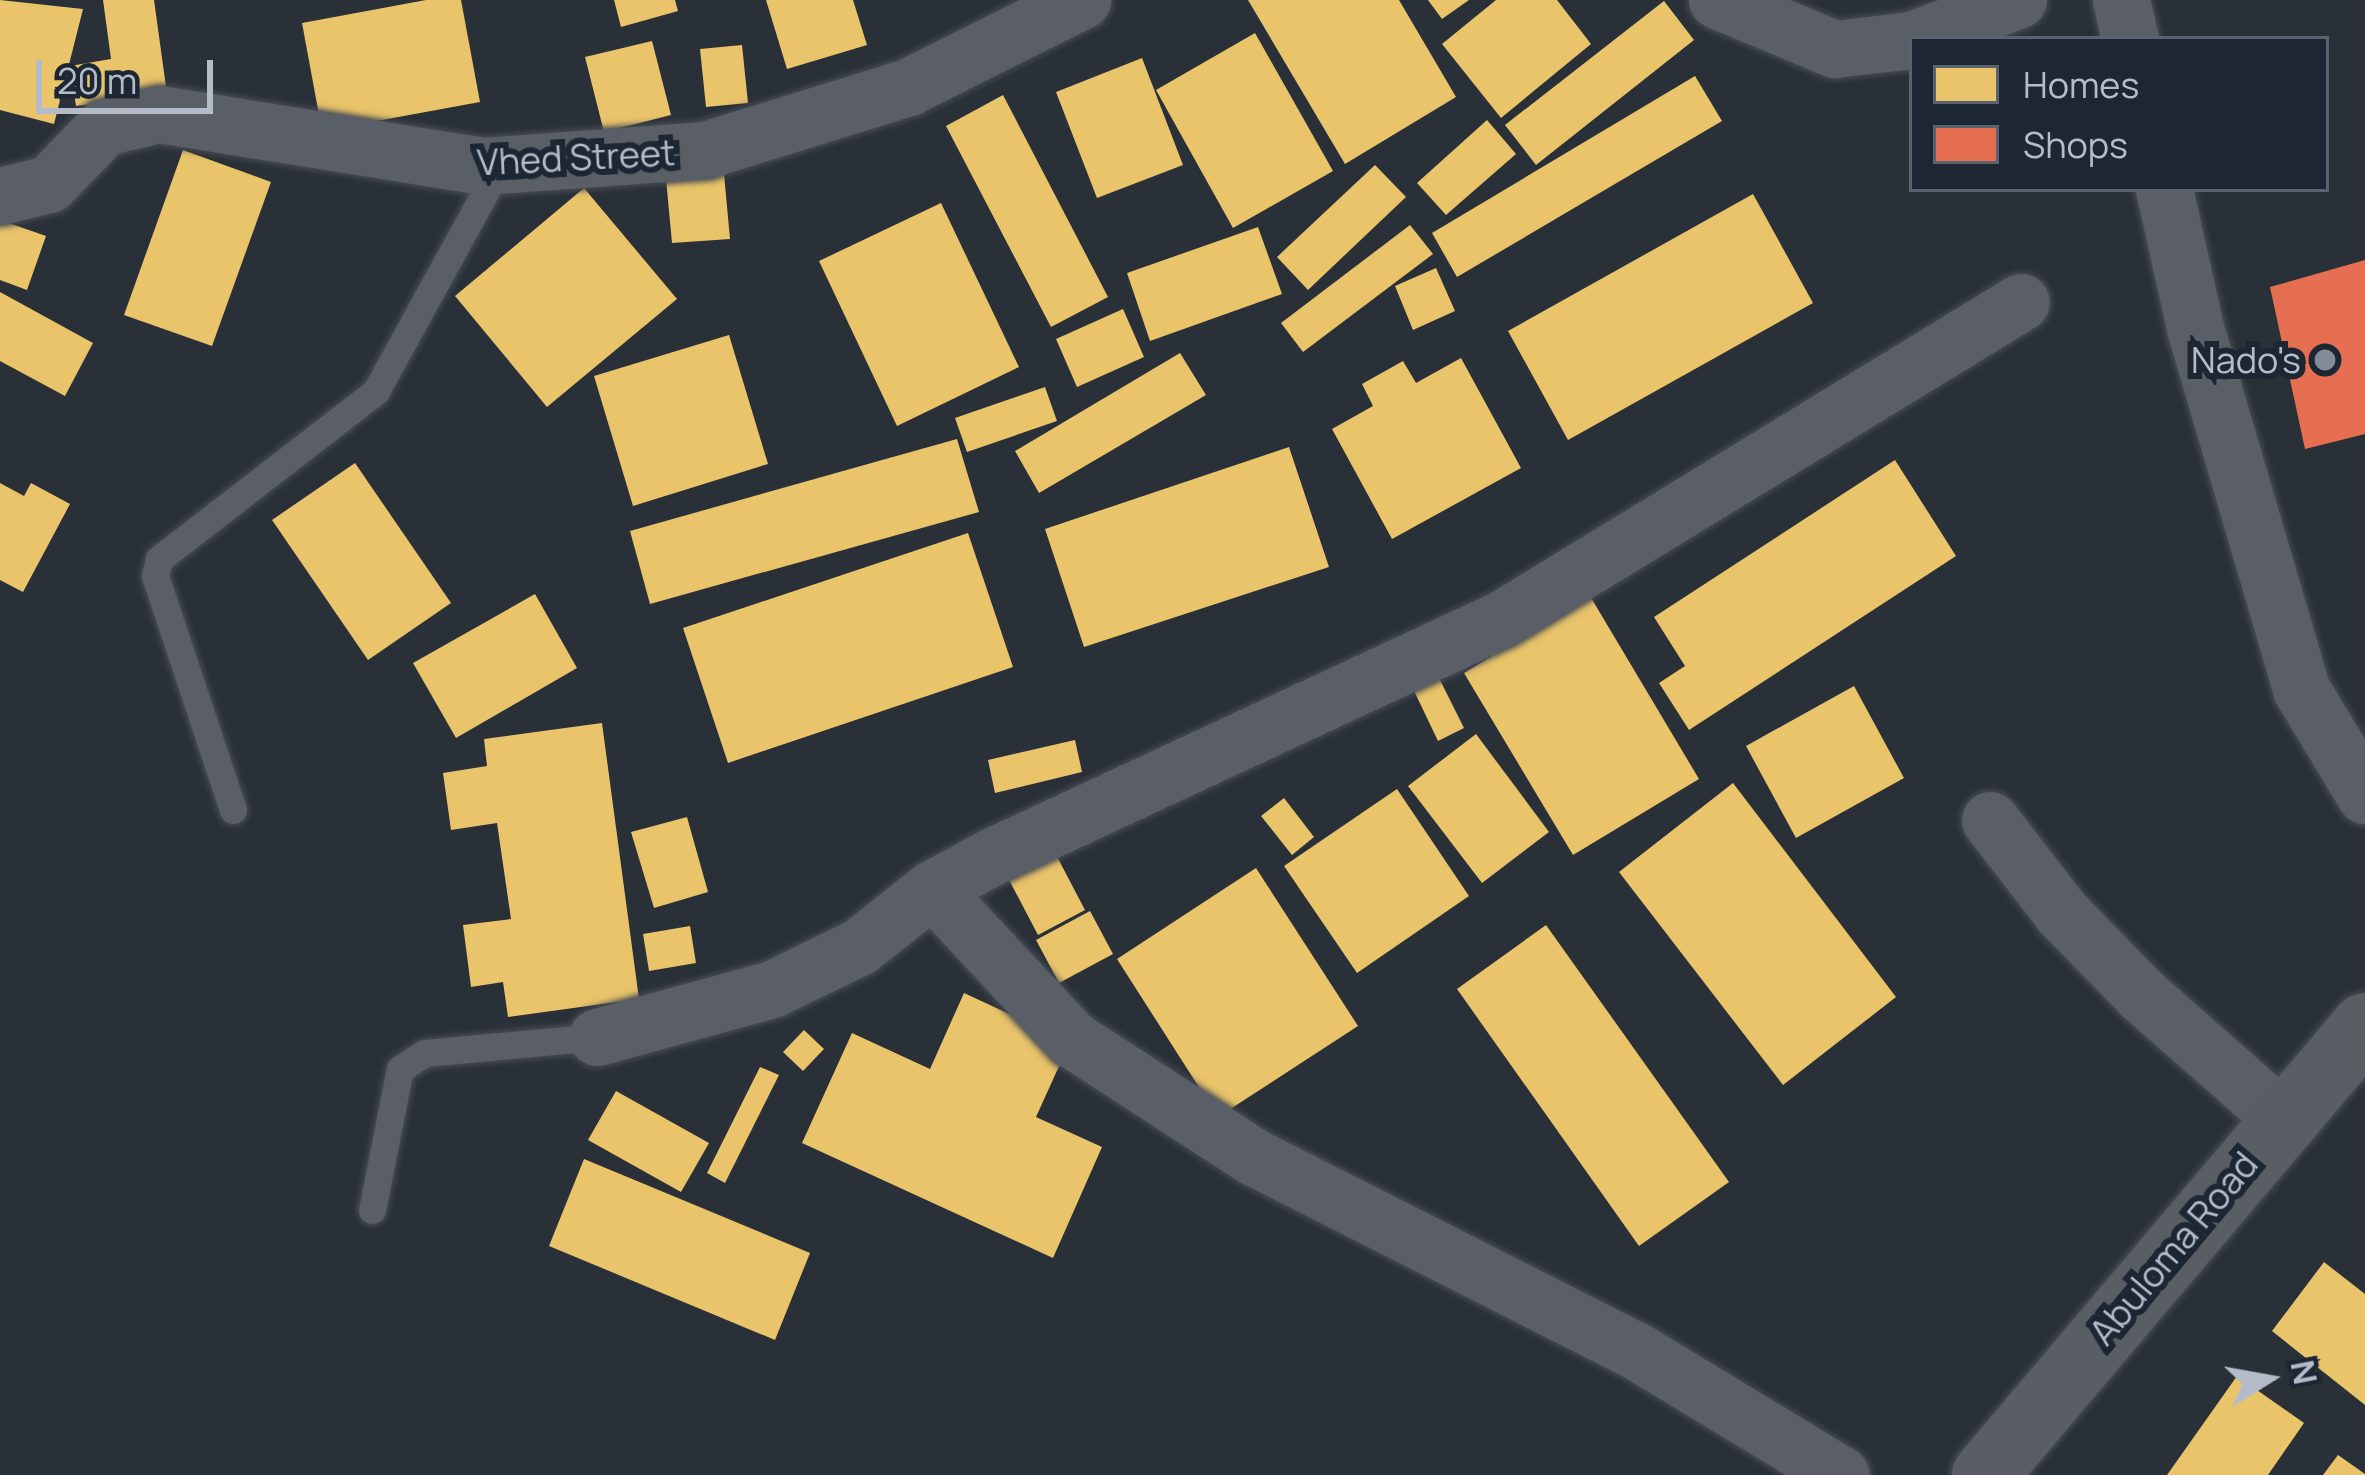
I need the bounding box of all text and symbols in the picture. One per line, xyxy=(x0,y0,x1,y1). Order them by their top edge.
scale bar xyxy=(42,36,219,110)
legend xyxy=(1909,36,2329,192)
text: 20 m xyxy=(57,56,137,105)
text: Homes xyxy=(2023,60,2139,109)
text: Shops xyxy=(2023,120,2128,169)
street label: Vhed Street xyxy=(476,130,676,184)
place label: Nado's xyxy=(2191,338,2301,382)
marker: Nado's xyxy=(2312,347,2338,373)
street label: Abuloma Road xyxy=(2080,1143,2266,1353)
north arrow xyxy=(2209,1319,2329,1439)
text: N xyxy=(2280,1356,2329,1388)

